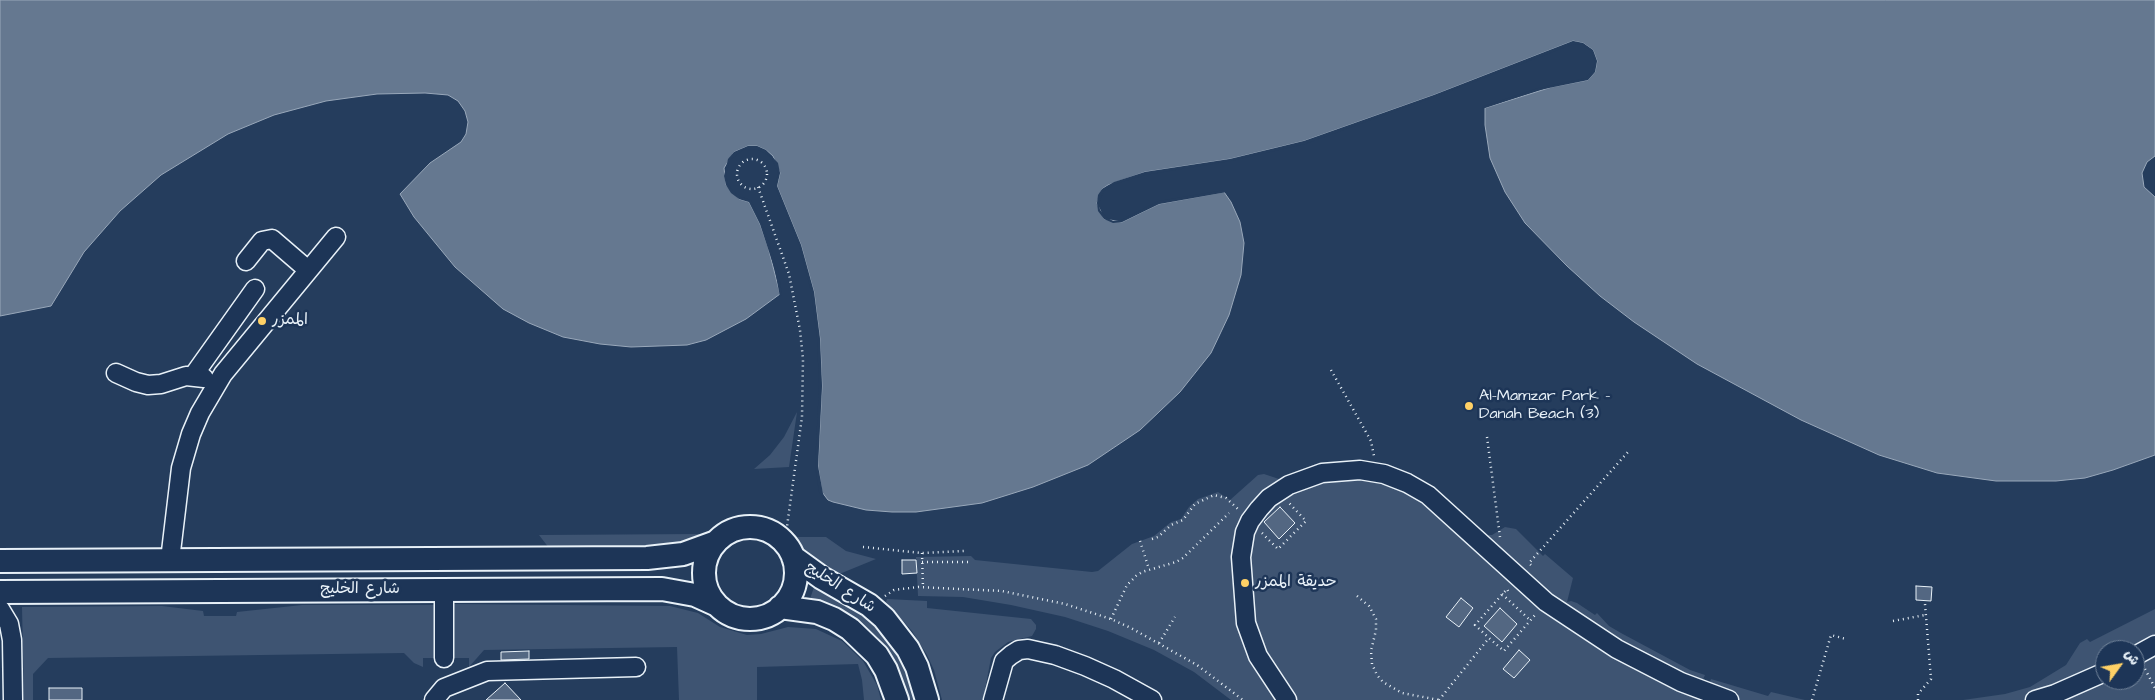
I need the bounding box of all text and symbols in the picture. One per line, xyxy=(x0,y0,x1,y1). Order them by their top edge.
place label: الممزر xyxy=(272,311,308,331)
marker: الممزر xyxy=(256,315,268,327)
place label: Al-Mamzar Park - Danah Beach (3) xyxy=(1479,387,1610,425)
marker: Al-Mamzar Park - Danah Beach (3) xyxy=(1463,400,1475,412)
street label: شارع الخليج xyxy=(801,558,879,618)
place label: حديقة الممزر xyxy=(1255,573,1337,593)
marker: حديقة الممزر xyxy=(1239,577,1251,589)
street label: شارع الخليج xyxy=(320,580,400,600)
north arrow xyxy=(2095,640,2145,690)
text: ش xyxy=(2119,646,2144,669)

